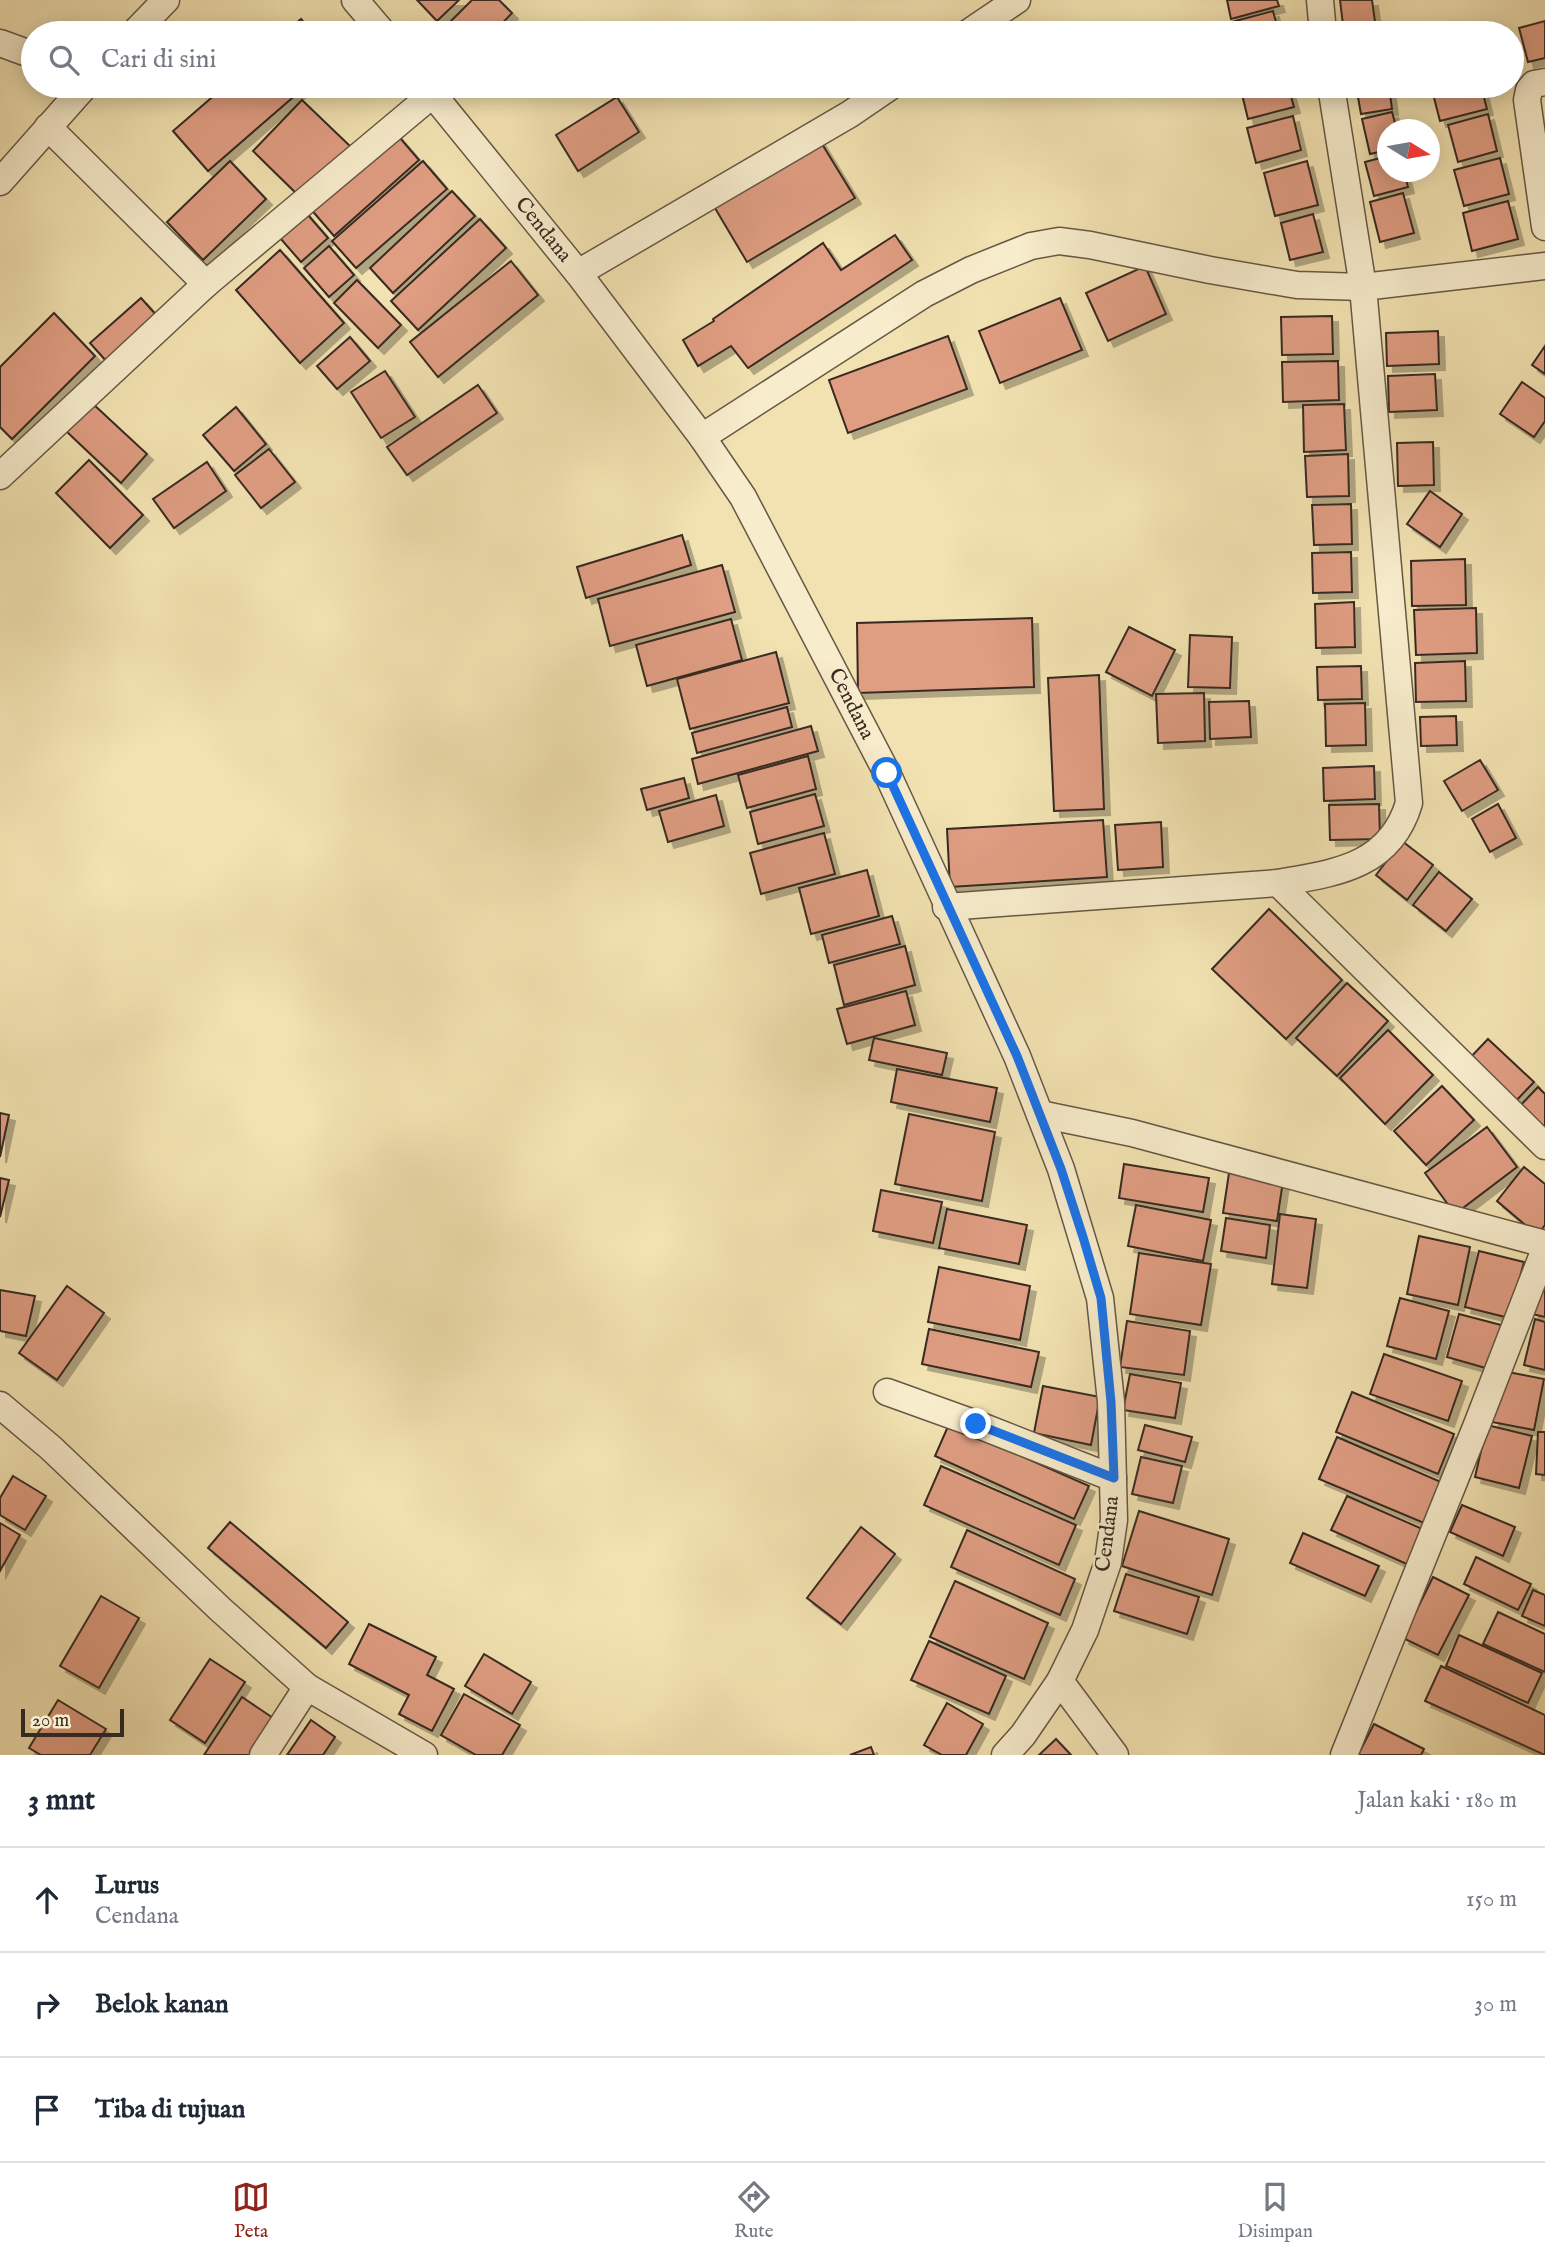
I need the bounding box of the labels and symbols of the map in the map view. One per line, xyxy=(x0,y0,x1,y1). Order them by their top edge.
north arrow xyxy=(1377,119,1440,182)
street label: Cendana xyxy=(508,192,578,269)
street label: Cendana xyxy=(822,664,881,745)
route start xyxy=(871,757,902,788)
route end xyxy=(960,1408,991,1439)
street label: Cendana xyxy=(1090,1494,1126,1574)
scale bar xyxy=(21,1706,124,1738)

